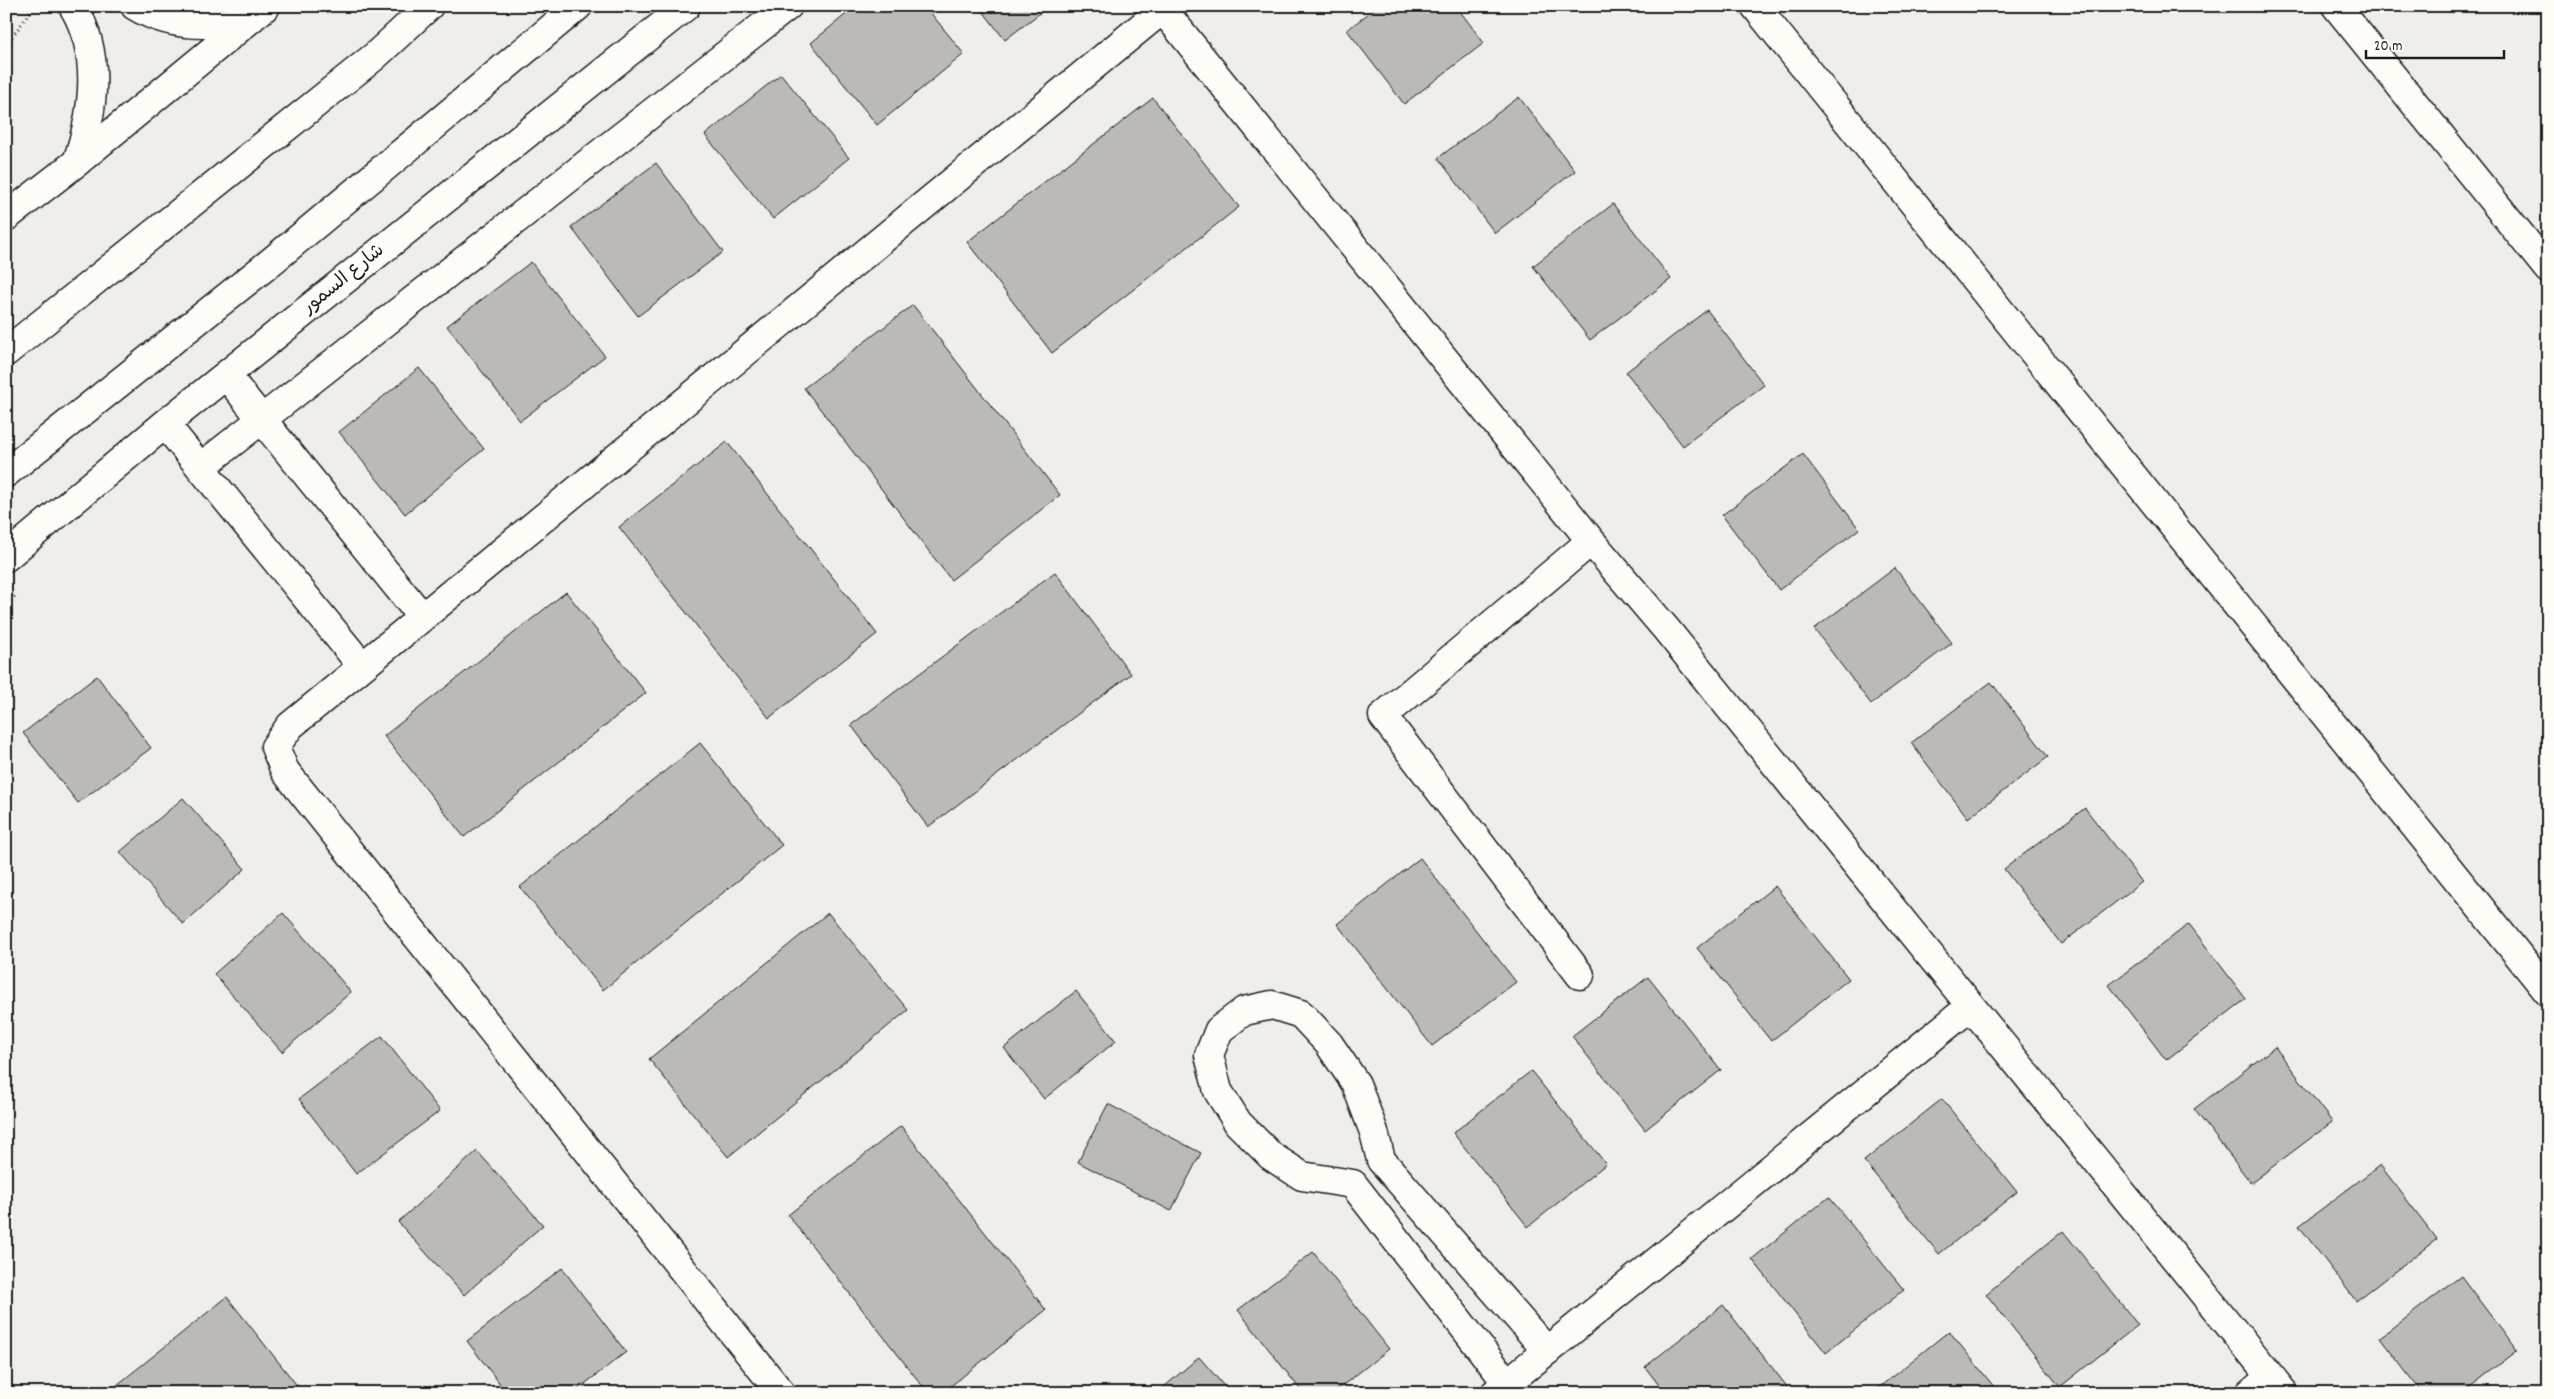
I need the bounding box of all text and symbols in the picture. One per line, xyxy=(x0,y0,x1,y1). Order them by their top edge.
scale bar xyxy=(2366,28,2504,60)
text: 20 m xyxy=(2374,36,2402,58)
street label: شارع السمور xyxy=(296,238,391,322)

